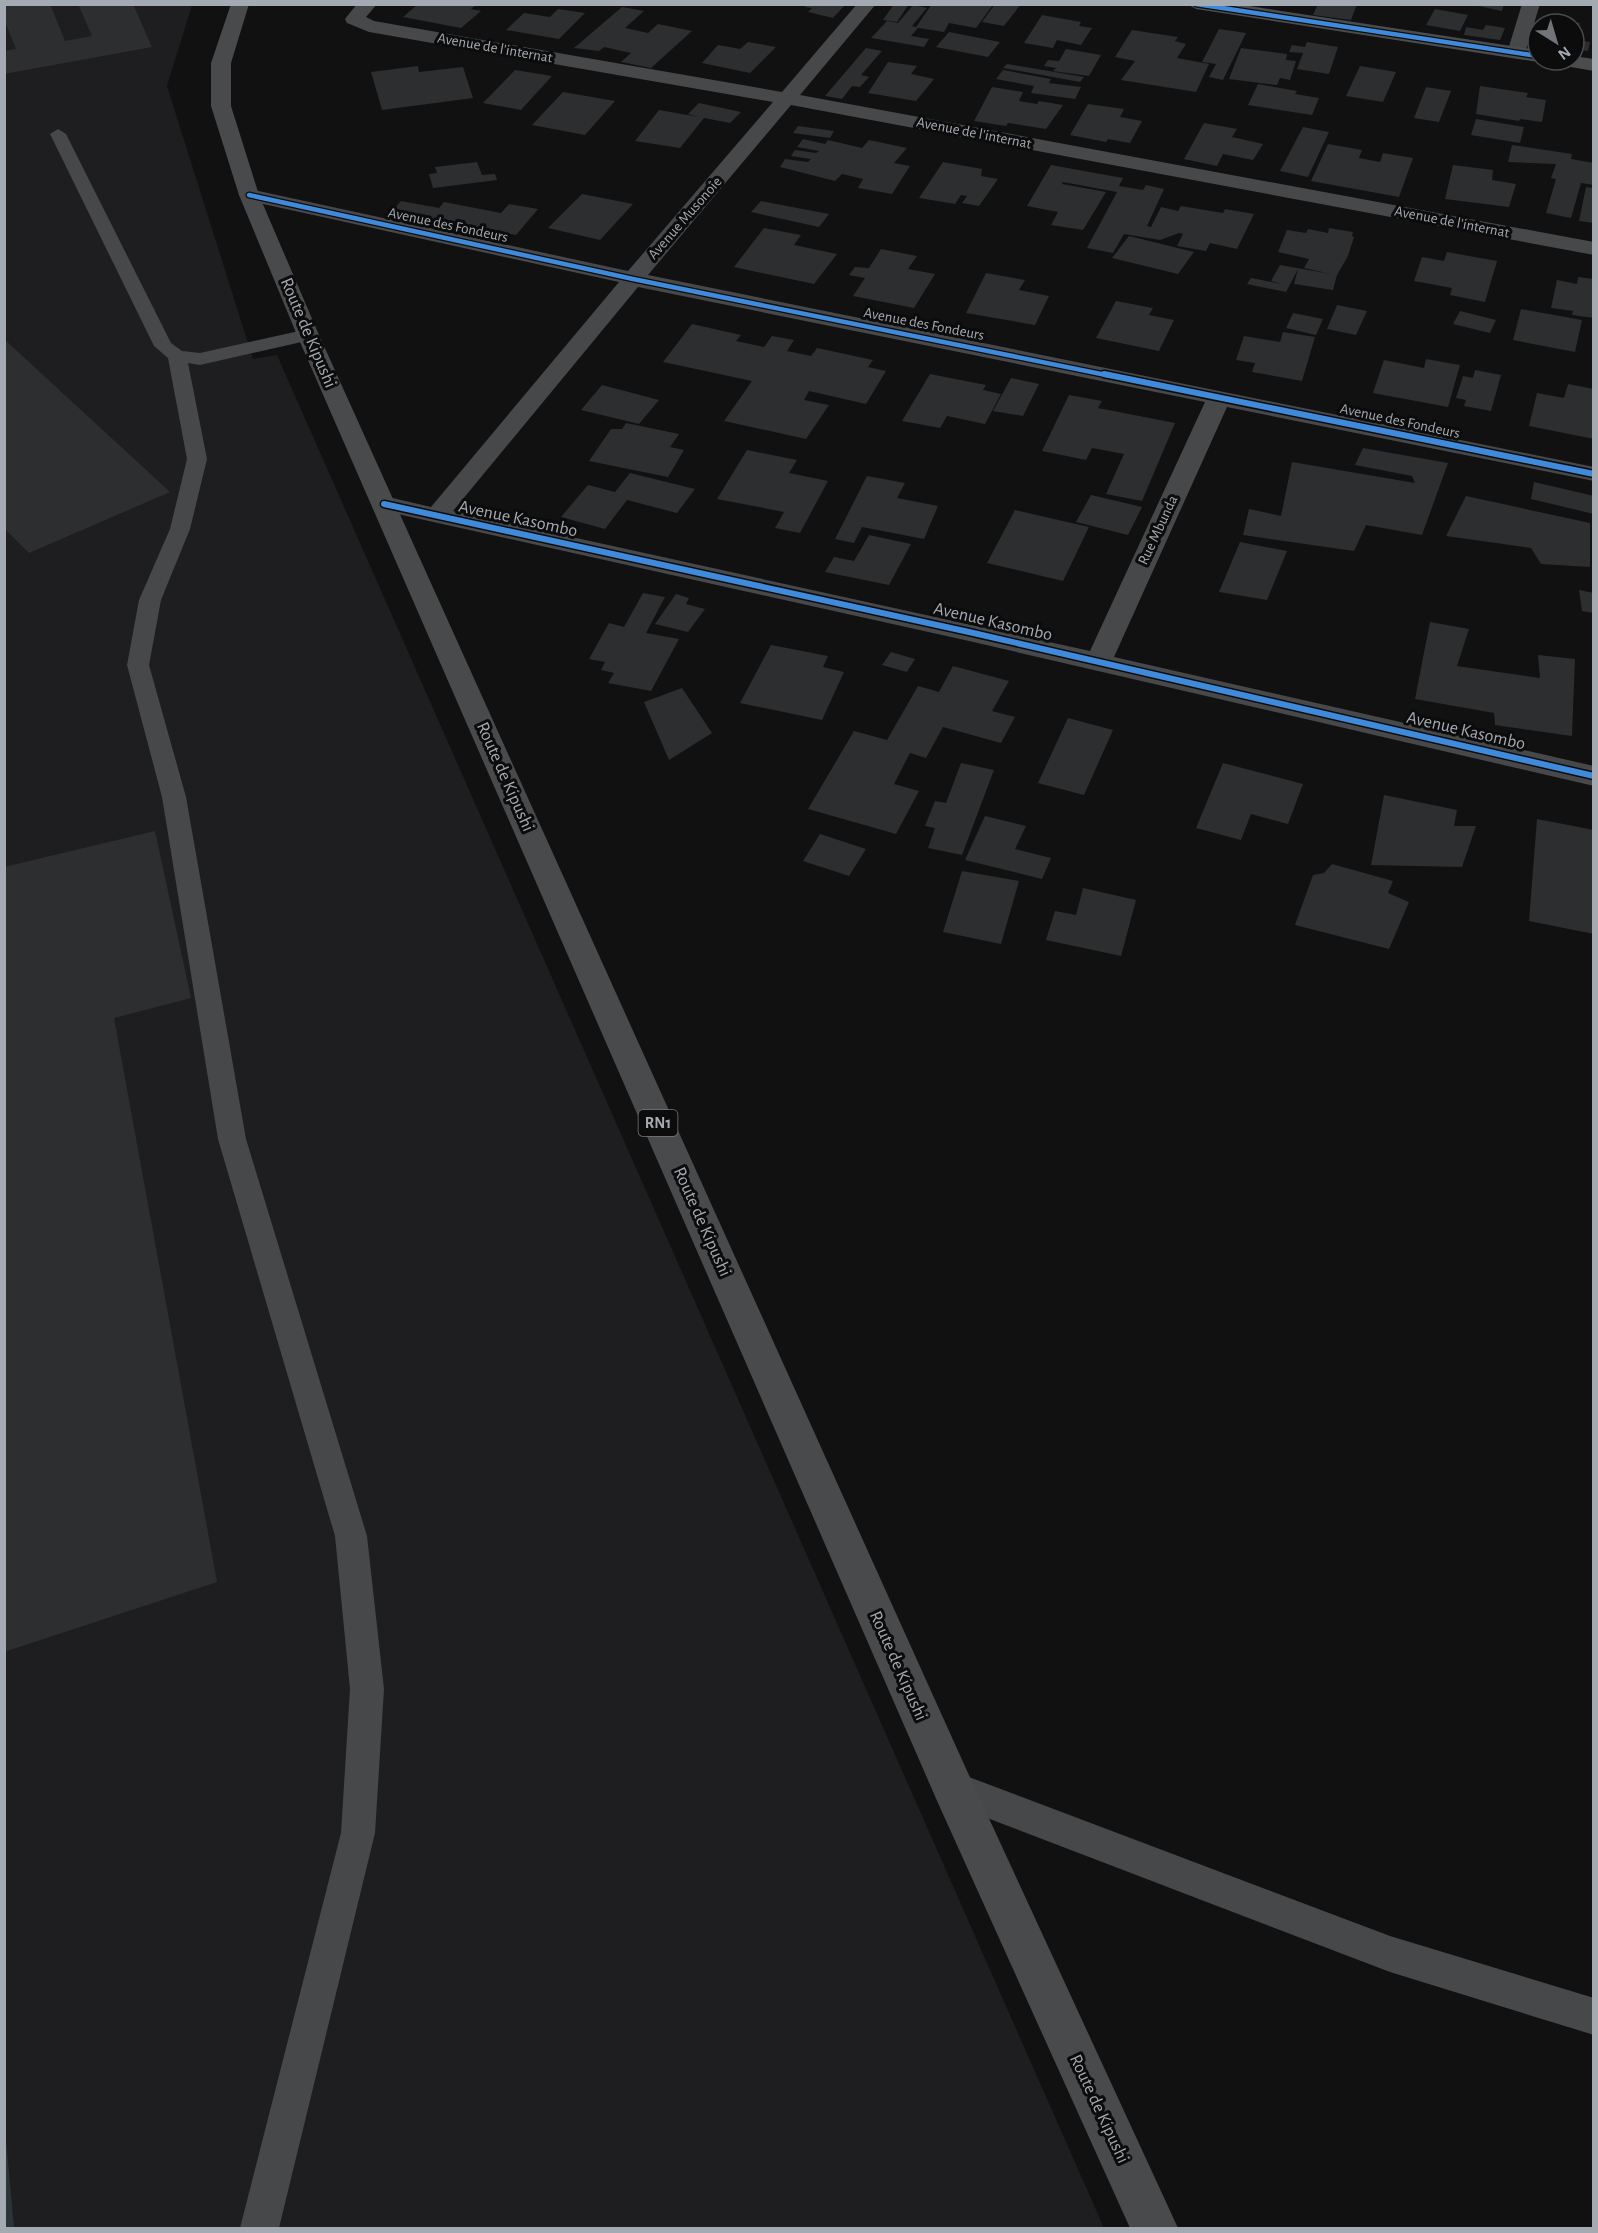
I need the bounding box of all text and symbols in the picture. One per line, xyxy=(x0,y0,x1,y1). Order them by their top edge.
north arrow xyxy=(1526,12,1586,72)
street label: Avenue de l'internat xyxy=(436,30,554,66)
text: N xyxy=(1555,43,1574,63)
street label: Avenue de l'internat xyxy=(915,115,1033,152)
street label: Avenue Musonoïe xyxy=(645,174,725,262)
street label: Avenue de l'internat xyxy=(1393,204,1511,241)
street label: Avenue des Fondeurs xyxy=(387,205,509,245)
street label: Route de Kipushi xyxy=(277,275,339,391)
street label: Avenue des Fondeurs xyxy=(862,305,986,343)
street label: Avenue des Fondeurs xyxy=(1339,401,1461,441)
street label: Rue Mbunda xyxy=(1135,493,1181,567)
street label: Avenue Kasombo xyxy=(457,498,579,540)
street label: Avenue Kasombo xyxy=(932,600,1054,644)
street label: Avenue Kasombo xyxy=(1405,709,1527,753)
street label: Route de Kipushi xyxy=(473,720,537,834)
road number: RN1 xyxy=(638,1110,678,1136)
street label: Route de Kipushi xyxy=(670,1165,734,1279)
street label: Route de Kipushi xyxy=(866,1609,930,1723)
street label: Route de Kipushi xyxy=(1066,2052,1132,2166)

